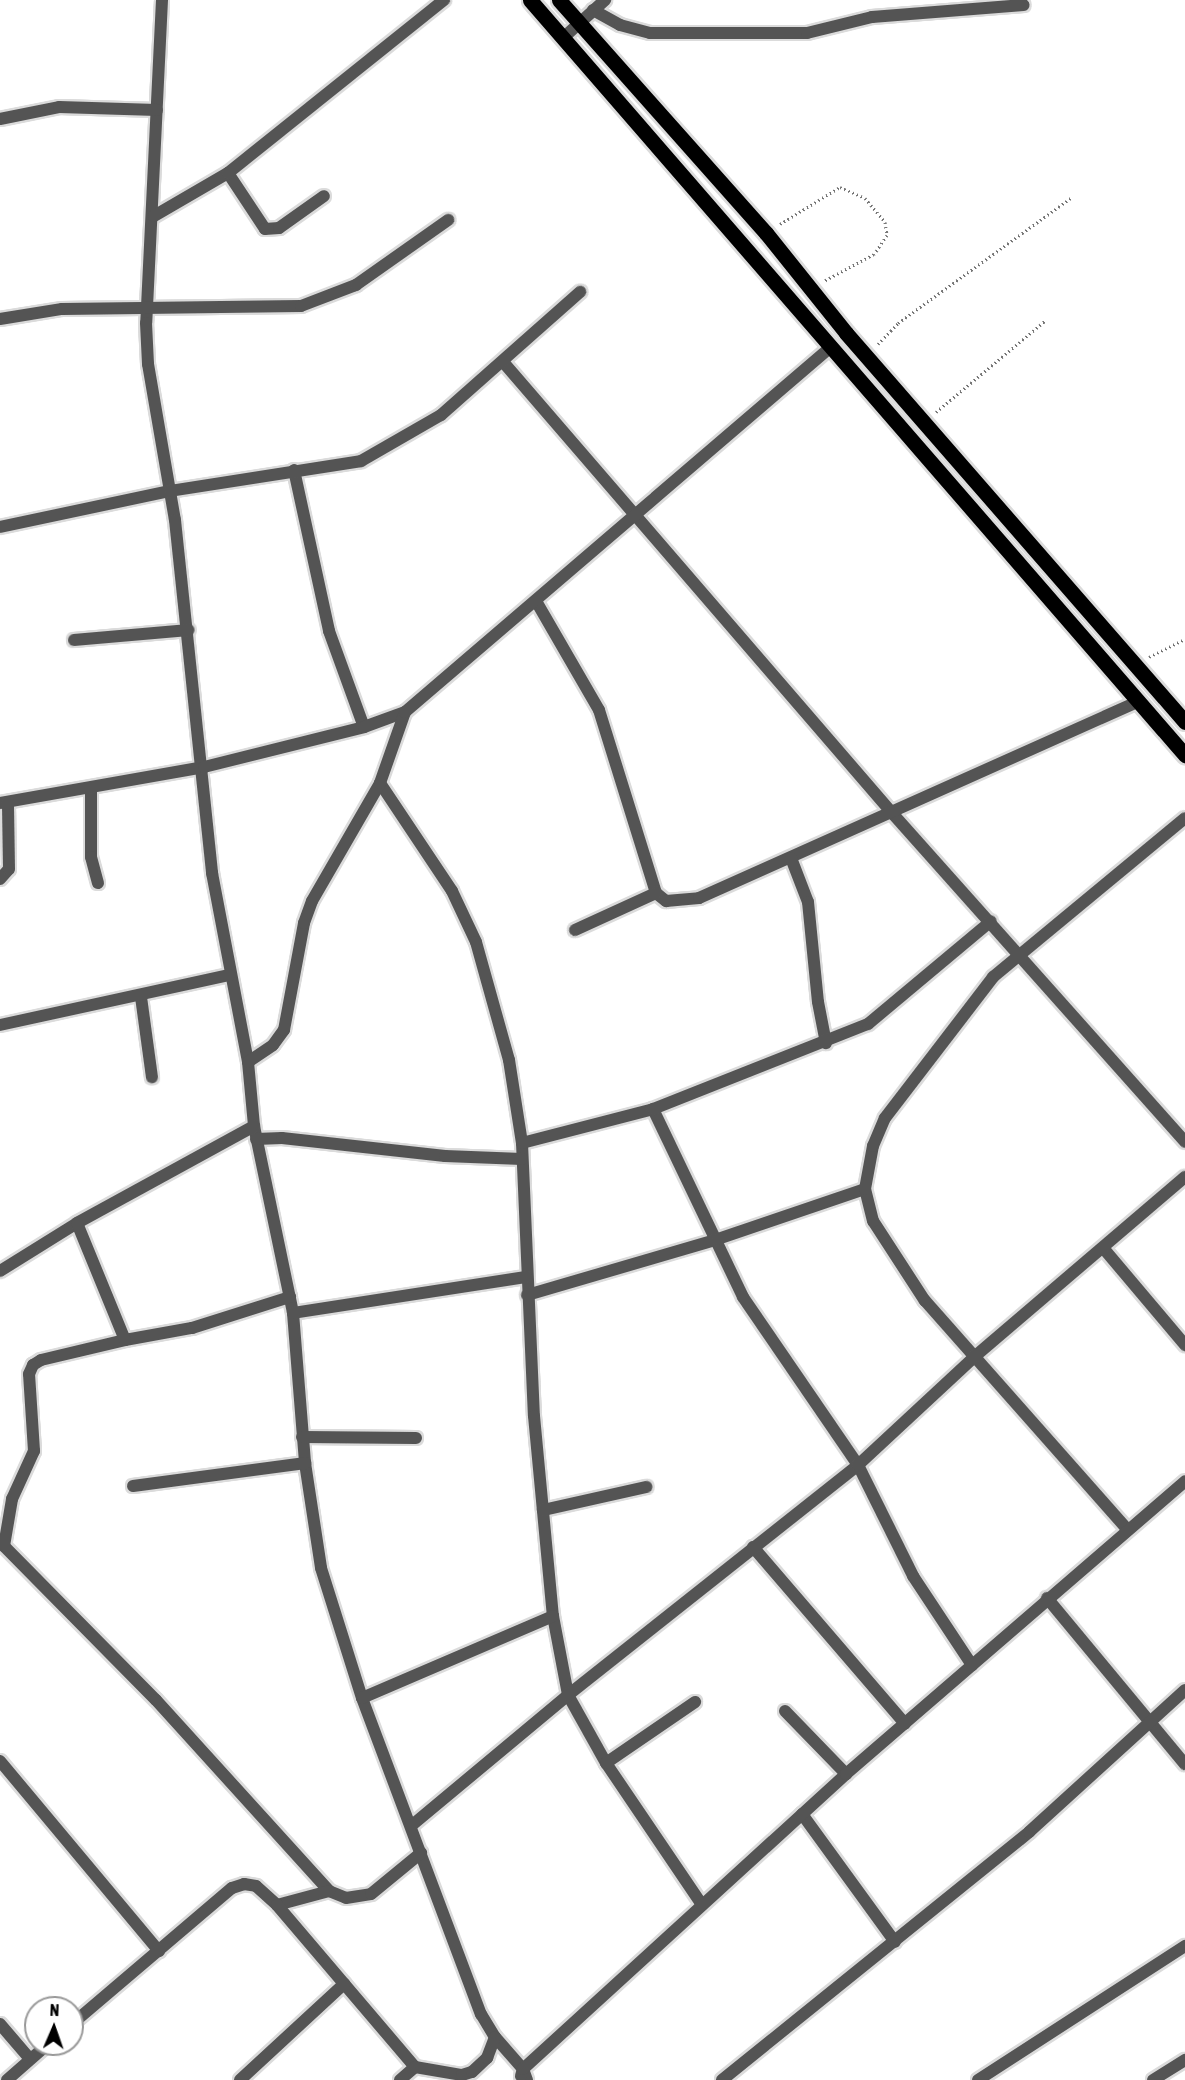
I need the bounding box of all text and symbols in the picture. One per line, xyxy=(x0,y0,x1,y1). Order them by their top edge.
north arrow xyxy=(24,1996,84,2056)
text: N xyxy=(50,2001,60,2019)

